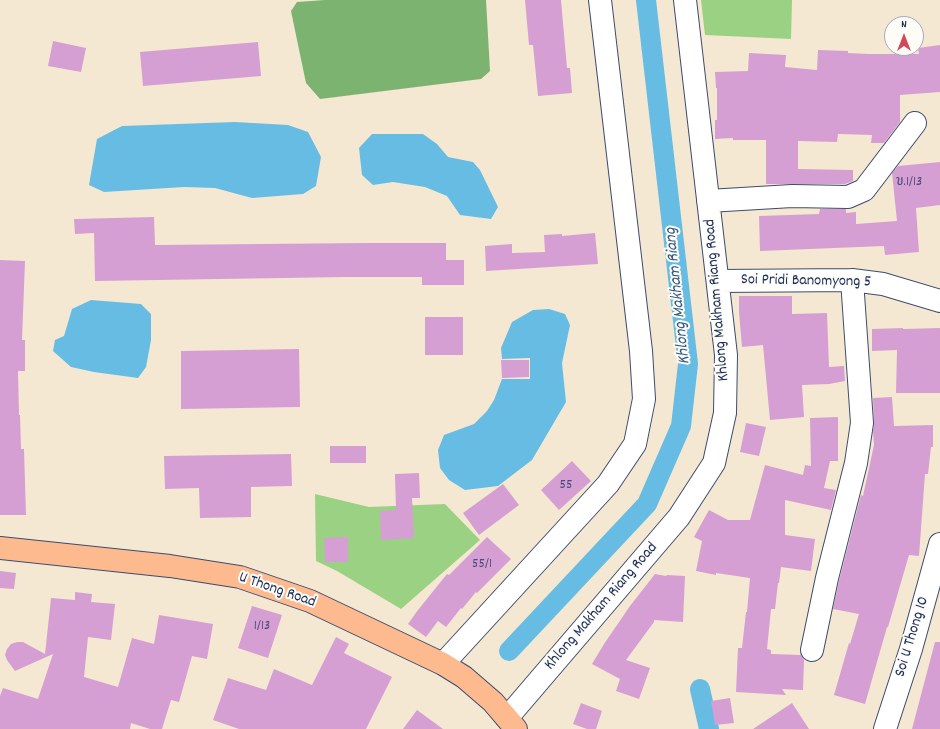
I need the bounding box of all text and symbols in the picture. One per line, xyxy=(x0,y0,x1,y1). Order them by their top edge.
north arrow xyxy=(884,16,924,56)
text: N xyxy=(901,17,907,33)
house number: ข.1/13 xyxy=(896,175,922,191)
street label: Khlong Makham Riang Road xyxy=(701,218,735,382)
water label: Khlong Makham Riang xyxy=(662,227,696,365)
street label: Soi Pridi Banomyong 5 xyxy=(741,271,871,293)
house number: 55 xyxy=(560,478,572,494)
street label: Khlong Makham Riang Road xyxy=(541,539,663,675)
house number: 55/1 xyxy=(472,557,492,573)
street label: U Thong Road xyxy=(236,569,318,613)
street label: Soi U Thong 10 xyxy=(892,594,934,680)
house number: 1/13 xyxy=(254,619,270,635)

